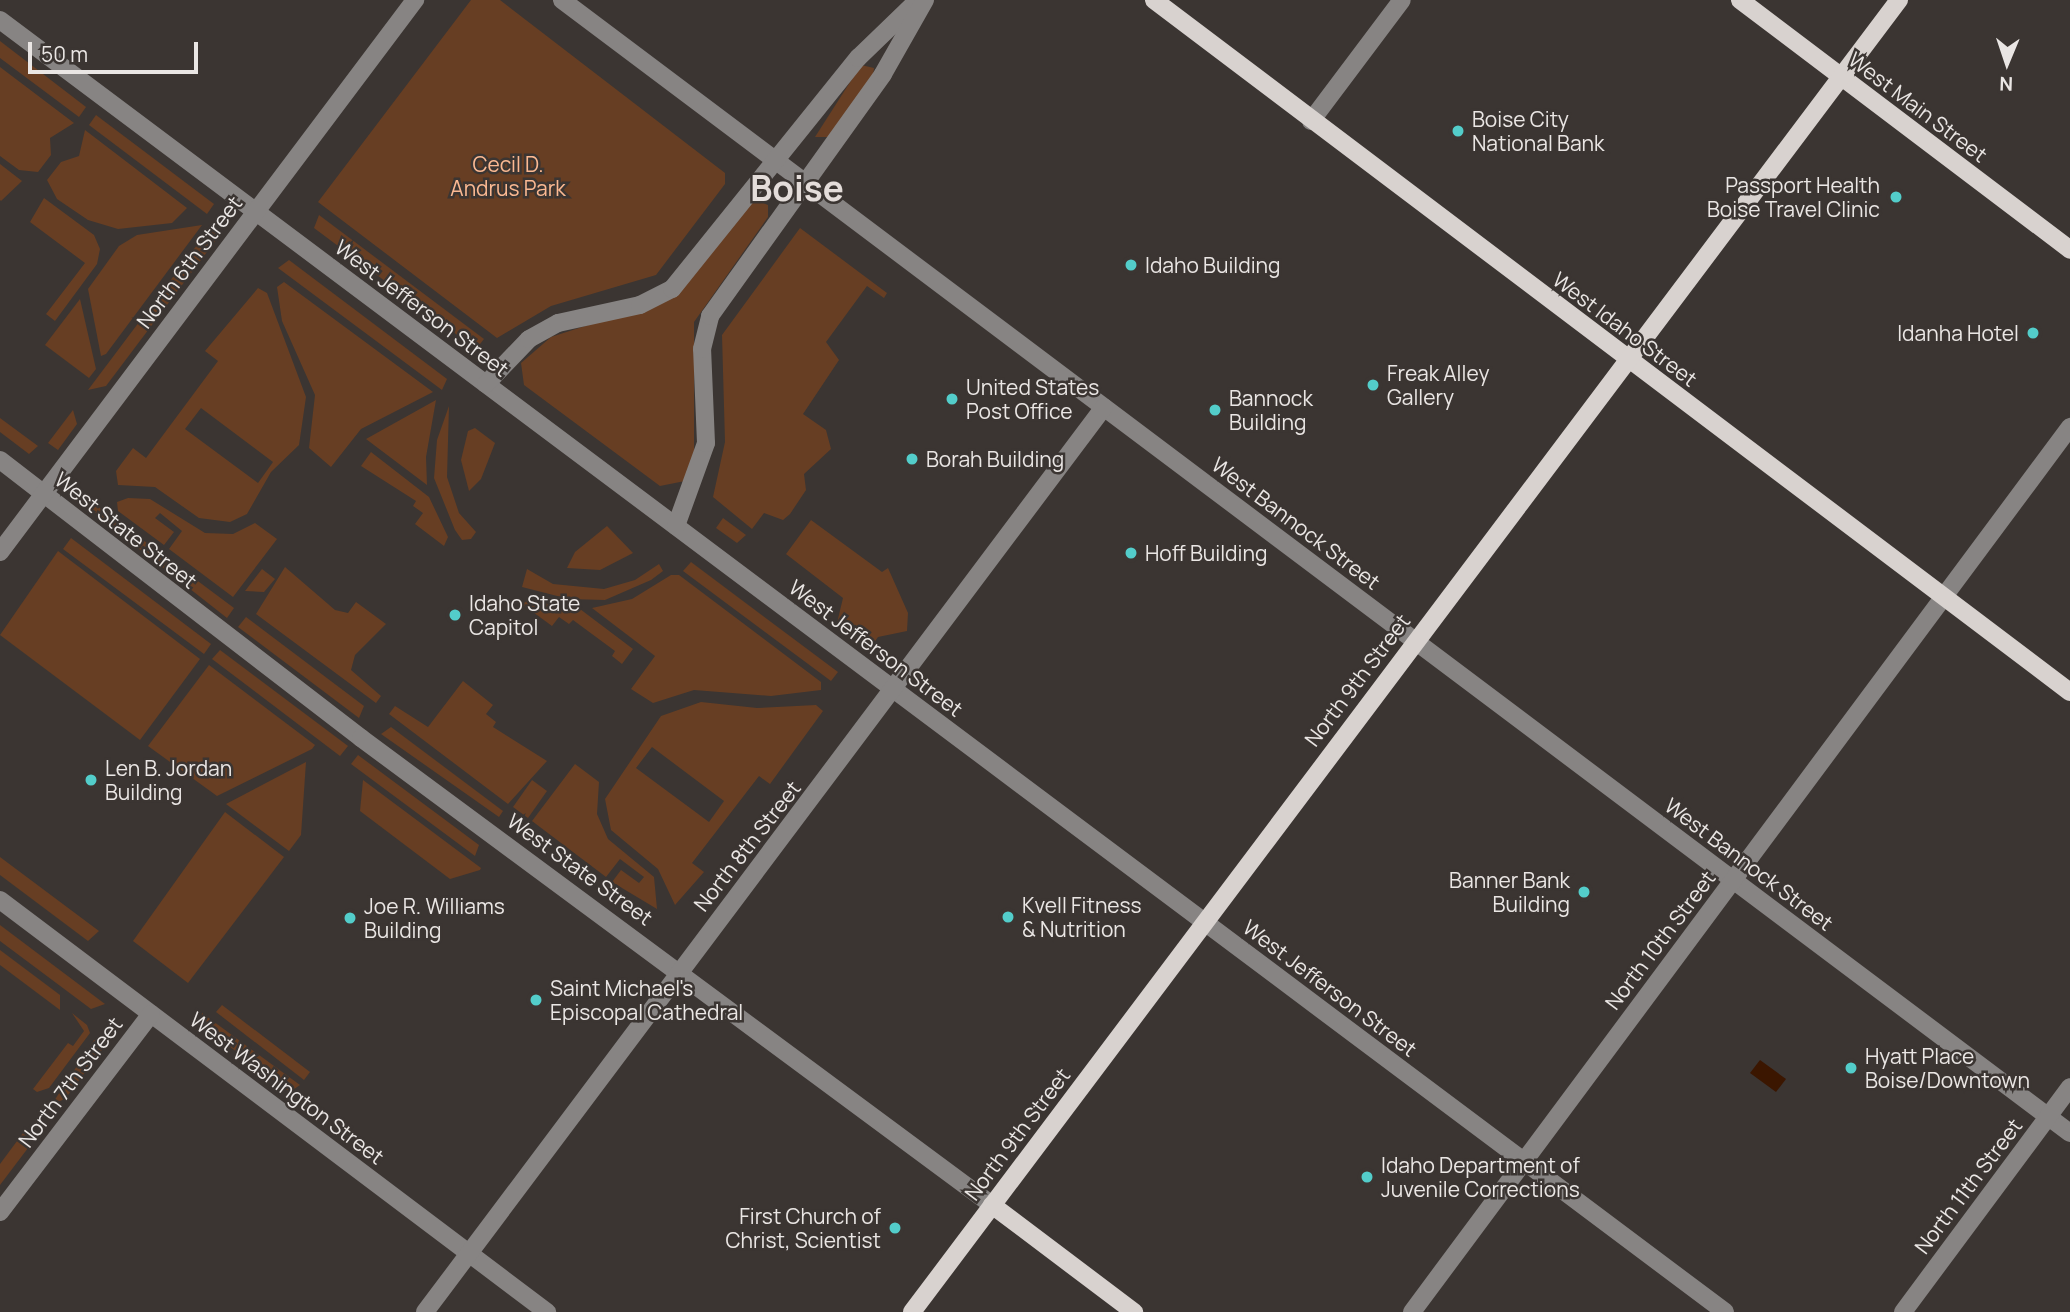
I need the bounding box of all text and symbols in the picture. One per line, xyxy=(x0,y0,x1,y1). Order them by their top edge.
scale bar xyxy=(32,28,201,72)
north arrow xyxy=(1972,28,2042,98)
text: 50 m xyxy=(41,40,88,68)
street label: West Main Street xyxy=(1844,47,1992,167)
text: N xyxy=(1999,71,2014,97)
place label: Boise City National Bank xyxy=(1472,106,1604,156)
marker: Boise City National Bank xyxy=(1450,123,1466,139)
park label: Cecil D. Andrus Park xyxy=(450,151,566,201)
district label: Boise xyxy=(750,167,844,209)
place label: Passport Health Boise Travel Clinic xyxy=(1707,172,1880,222)
marker: Passport Health Boise Travel Clinic xyxy=(1886,187,1906,207)
street label: North 6th Street xyxy=(131,191,247,333)
street label: West Jefferson Street xyxy=(330,234,514,382)
place label: Idaho Building xyxy=(1145,252,1281,278)
marker: Idaho Building xyxy=(1123,257,1139,273)
street label: West Idaho Street xyxy=(1548,267,1702,391)
place label: Idanha Hotel xyxy=(1897,320,2019,346)
marker: Idanha Hotel xyxy=(2025,325,2041,341)
place label: Freak Alley Gallery xyxy=(1387,360,1490,410)
place label: United States Post Office xyxy=(966,374,1099,424)
marker: Freak Alley Gallery xyxy=(1365,377,1381,393)
place label: Bannock Building xyxy=(1229,385,1313,435)
marker: United States Post Office xyxy=(944,391,960,407)
marker: Bannock Building xyxy=(1207,402,1223,418)
place label: Borah Building xyxy=(926,446,1064,472)
marker: Borah Building xyxy=(904,451,920,467)
street label: West Bannock Street xyxy=(1207,452,1385,594)
street label: West State Street xyxy=(50,467,202,593)
place label: Hoff Building xyxy=(1145,540,1267,566)
marker: Hoff Building xyxy=(1123,545,1139,561)
street label: West Jefferson Street xyxy=(784,574,968,722)
place label: Idaho State Capitol xyxy=(469,590,580,640)
marker: Idaho State Capitol xyxy=(447,607,463,623)
street label: North 9th Street xyxy=(1299,609,1415,751)
place label: Len B. Jordan Building xyxy=(105,755,232,805)
marker: Len B. Jordan Building xyxy=(83,772,99,788)
street label: North 8th Street xyxy=(688,776,806,916)
street label: West Bannock Street xyxy=(1660,793,1838,935)
street label: West State Street xyxy=(502,808,658,930)
street label: North 10th Street xyxy=(1600,866,1720,1014)
place label: Banner Bank Building xyxy=(1449,867,1570,917)
marker: Banner Bank Building xyxy=(1576,884,1592,900)
place label: Kvell Fitness & Nutrition xyxy=(1022,892,1142,942)
place label: Joe R. Williams Building xyxy=(364,893,505,943)
marker: Kvell Fitness & Nutrition xyxy=(1000,909,1016,925)
marker: Joe R. Williams Building xyxy=(342,910,358,926)
street label: West Jefferson Street xyxy=(1238,914,1422,1062)
place label: Saint Michael's Episcopal Cathedral xyxy=(550,975,743,1025)
marker: Saint Michael's Episcopal Cathedral xyxy=(528,992,544,1008)
street label: West Washington Street xyxy=(185,1007,389,1169)
street label: North 7th Street xyxy=(13,1012,127,1152)
place label: Hyatt Place Boise/Downtown xyxy=(1865,1043,2030,1093)
marker: Hyatt Place Boise/Downtown xyxy=(1843,1060,1859,1076)
street label: North 9th Street xyxy=(959,1063,1075,1205)
street label: North 11th Street xyxy=(1909,1113,2027,1259)
place label: Idaho Department of Juvenile Corrections xyxy=(1381,1152,1580,1202)
marker: Idaho Department of Juvenile Corrections xyxy=(1359,1169,1375,1185)
place label: First Church of Christ, Scientist xyxy=(725,1203,881,1253)
marker: First Church of Christ, Scientist xyxy=(887,1220,903,1236)

